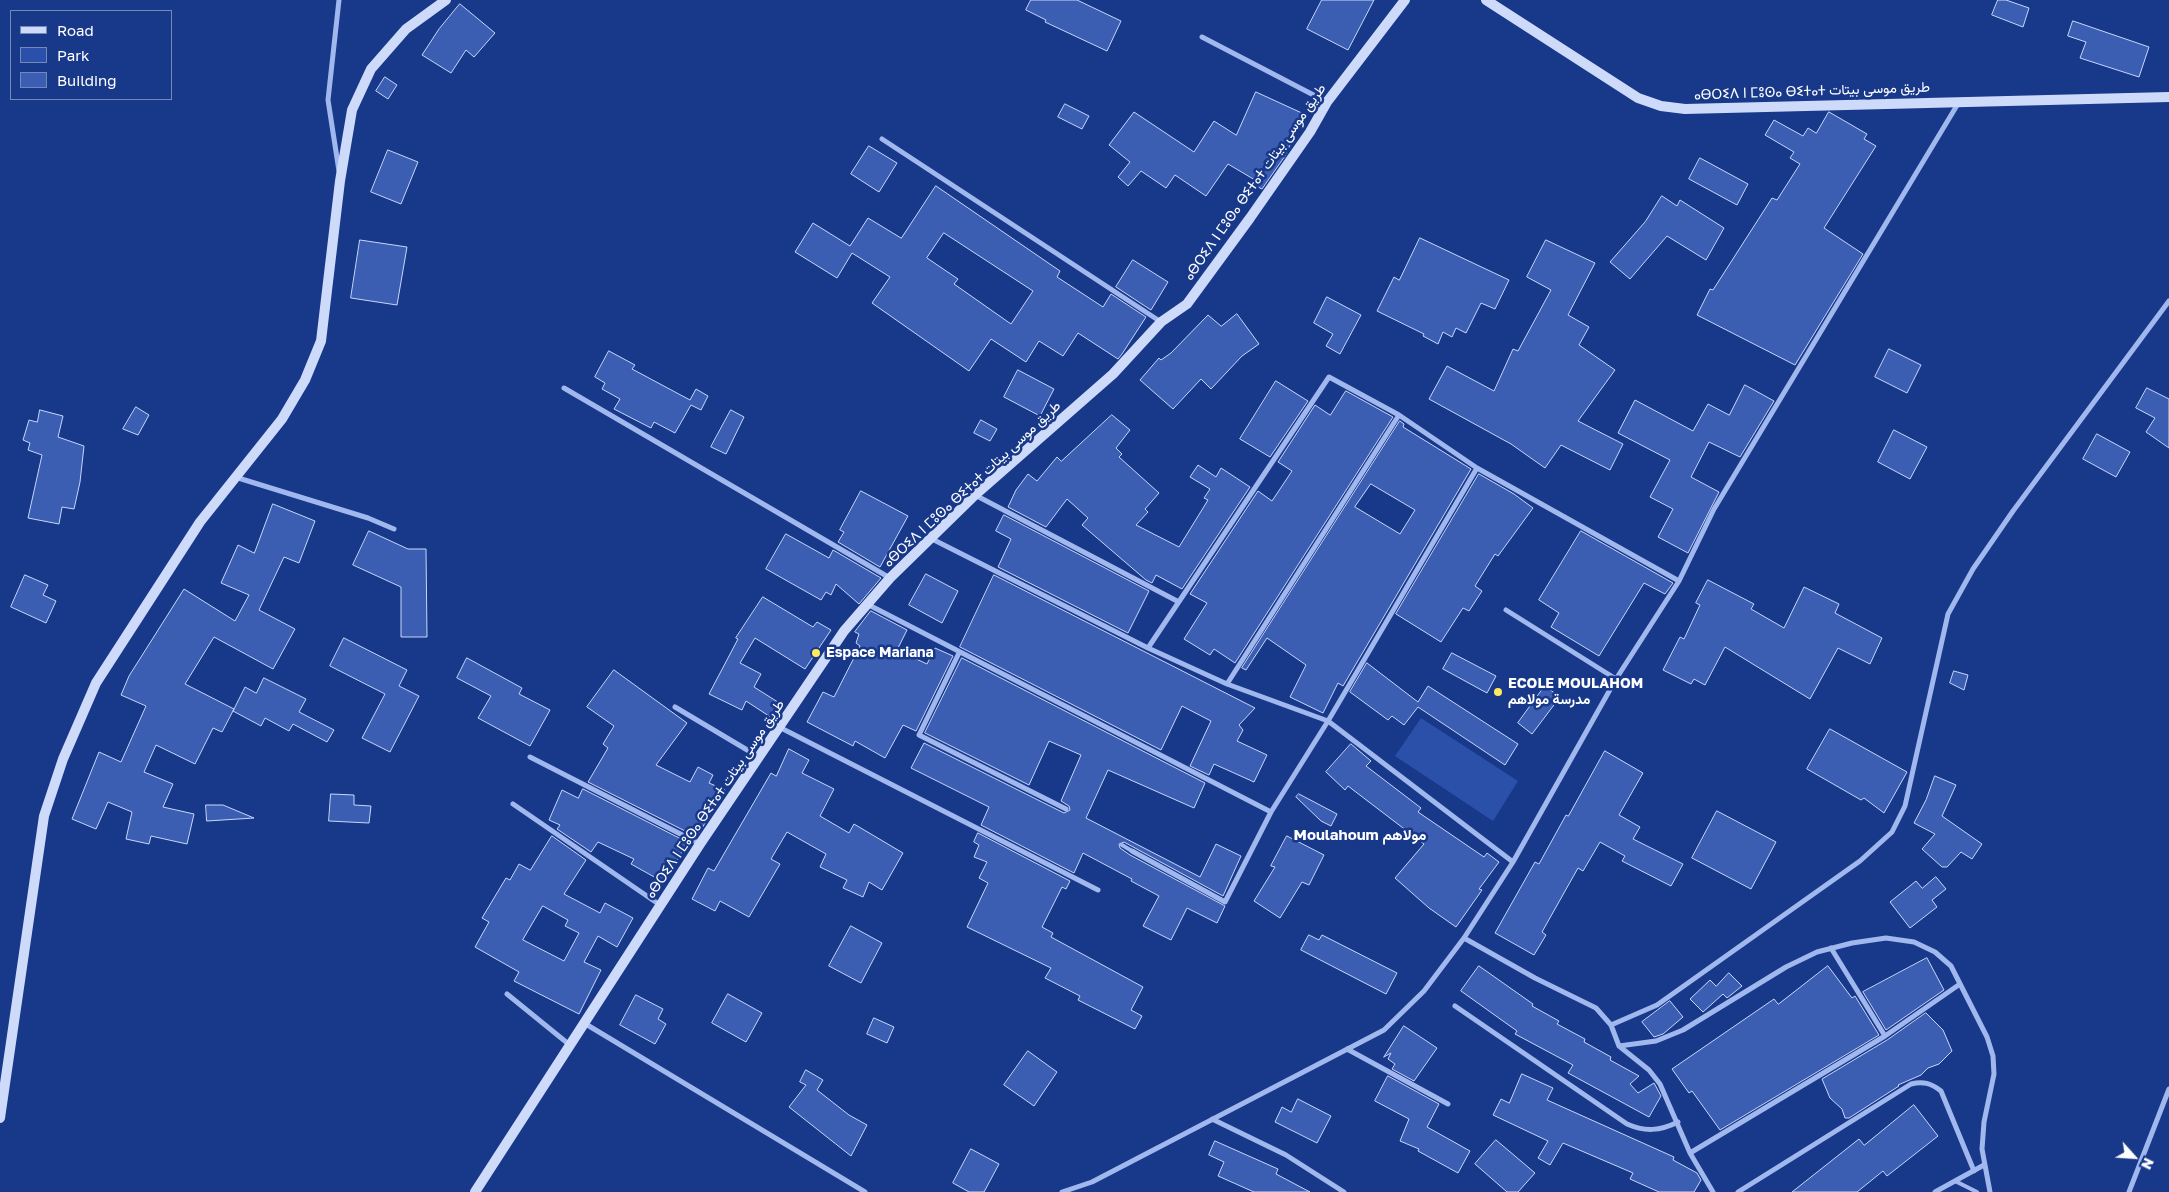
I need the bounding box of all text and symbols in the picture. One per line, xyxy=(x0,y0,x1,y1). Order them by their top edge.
legend xyxy=(10,10,172,100)
text: Road xyxy=(57,21,94,39)
text: Park xyxy=(57,46,89,64)
text: Building xyxy=(57,71,117,89)
street label: ⴰⴱⵔⵉⴷ ⵏ ⵎⵓⵙⴰ ⴱⵉⵜⴰⵜ طريق موسى بيتات xyxy=(1694,78,1930,104)
street label: ⴰⴱⵔⵉⴷ ⵏ ⵎⵓⵙⴰ ⴱⵉⵜⴰⵜ طريق موسى بيتات xyxy=(1180,81,1330,283)
street label: ⴰⴱⵔⵉⴷ ⵏ ⵎⵓⵙⴰ ⴱⵉⵜⴰⵜ طريق موسى بيتات xyxy=(880,397,1064,571)
place label: Espace Mariana xyxy=(826,645,934,661)
marker: Espace Mariana xyxy=(810,647,822,659)
place label: ECOLE MOULAHOM مدرسة مولاهم xyxy=(1508,676,1643,709)
marker: ECOLE MOULAHOM مدرسة مولاهم xyxy=(1492,686,1504,698)
street label: ⴰⴱⵔⵉⴷ ⵏ ⵎⵓⵙⴰ ⴱⵉⵜⴰⵜ طريق موسى بيتات xyxy=(642,696,788,902)
district label: Moulahoum مولاهم xyxy=(1294,826,1426,844)
north arrow xyxy=(2109,1132,2159,1182)
text: N xyxy=(2138,1155,2158,1172)

